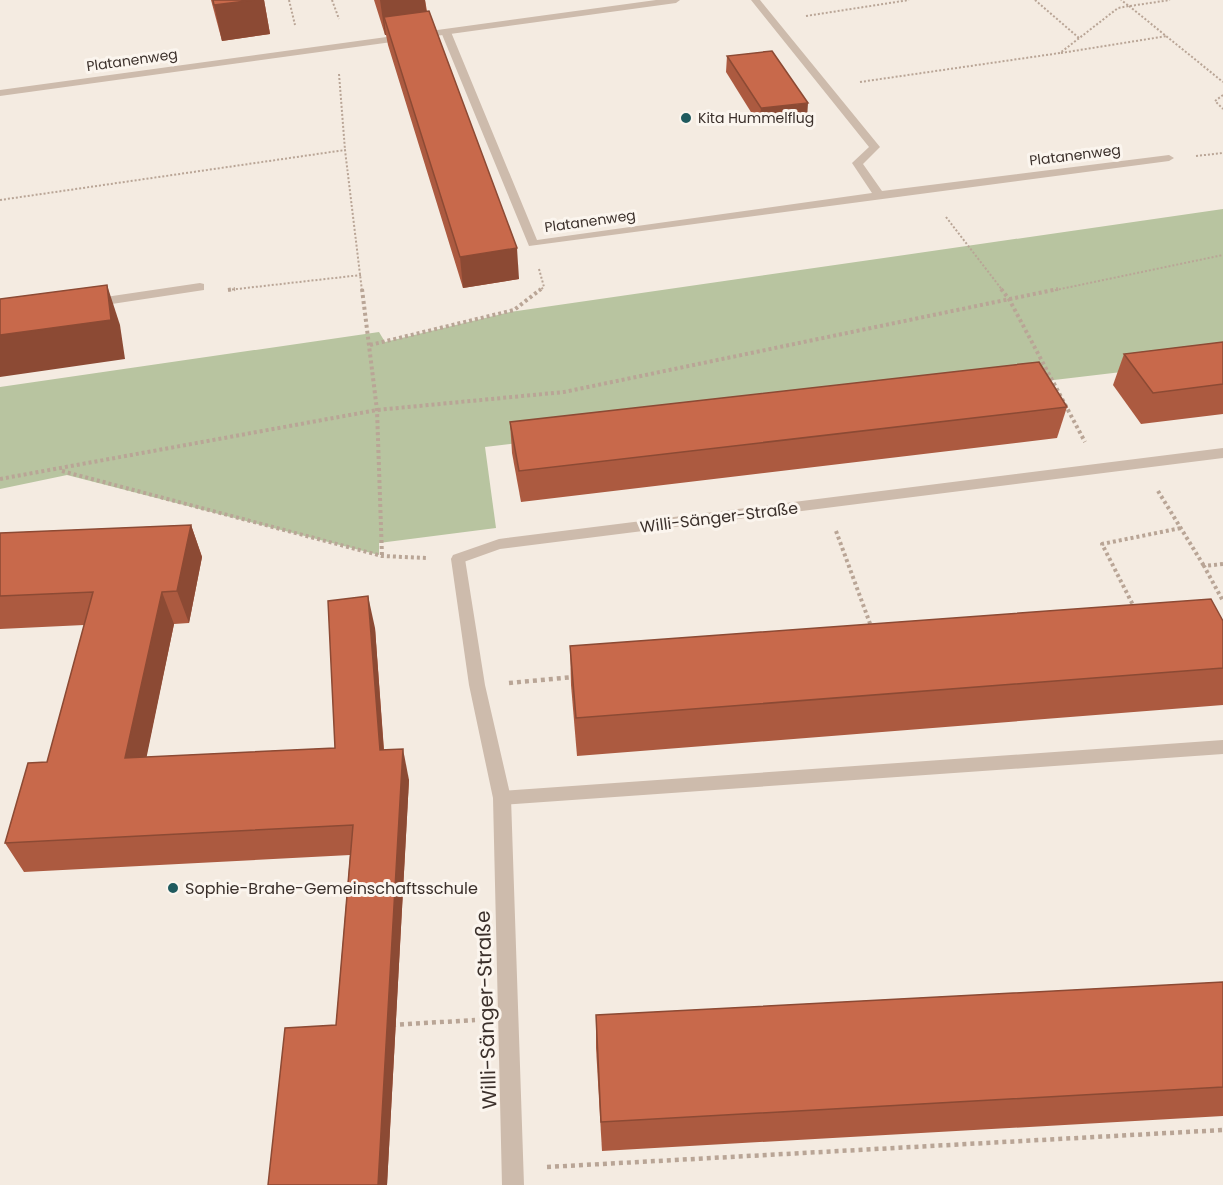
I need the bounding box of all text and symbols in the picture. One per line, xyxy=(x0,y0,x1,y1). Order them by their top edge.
street label: Platanenweg xyxy=(85,44,179,76)
place label: Kita Hummelflug xyxy=(698,108,814,128)
marker: Kita Hummelflug xyxy=(679,111,693,125)
street label: Platanenweg xyxy=(1028,139,1122,171)
street label: Platanenweg xyxy=(543,205,637,237)
street label: Willi-Sänger-Straße xyxy=(639,496,799,539)
place label: Sophie-Brahe-Gemeinschaftsschule xyxy=(185,877,478,900)
marker: Sophie-Brahe-Gemeinschaftsschule xyxy=(166,881,180,895)
street label: Willi-Sänger-Straße xyxy=(469,910,503,1110)

